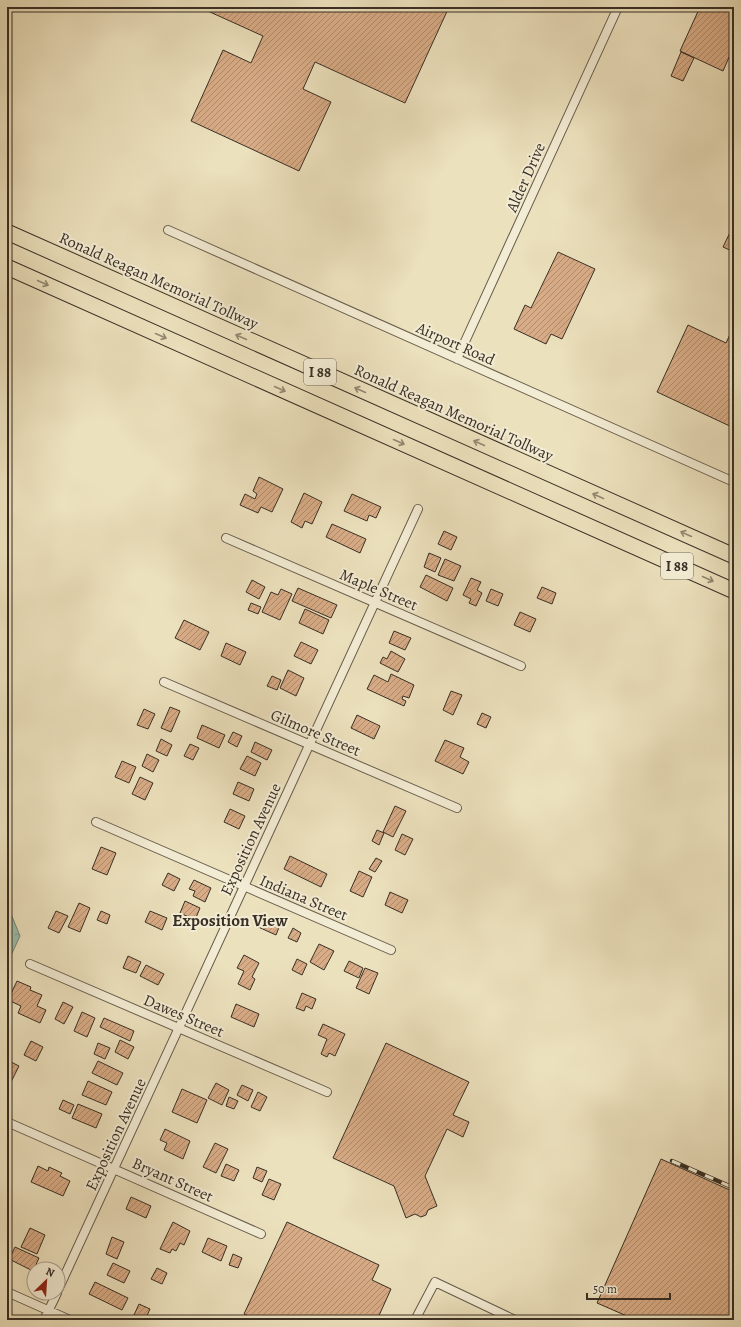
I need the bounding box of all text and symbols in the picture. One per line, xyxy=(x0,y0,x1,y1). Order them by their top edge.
street label: Alder Drive xyxy=(500,139,551,217)
street label: Ronald Reagan Memorial Tollway xyxy=(55,227,263,335)
one-way arrow xyxy=(36,280,48,287)
street label: Airport Road xyxy=(412,316,499,371)
one-way arrow xyxy=(155,333,167,340)
one-way arrow xyxy=(236,333,248,340)
road number: I 88 xyxy=(304,359,336,385)
street label: Ronald Reagan Memorial Tollway xyxy=(350,359,558,467)
one-way arrow xyxy=(274,386,286,393)
one-way arrow xyxy=(355,386,367,393)
one-way arrow xyxy=(392,439,404,446)
one-way arrow xyxy=(473,439,485,446)
one-way arrow xyxy=(592,491,604,499)
one-way arrow xyxy=(680,530,692,538)
road number: I 88 xyxy=(661,553,693,579)
street label: Maple Street xyxy=(336,564,421,616)
one-way arrow xyxy=(701,576,713,583)
street label: Gilmore Street xyxy=(267,704,364,762)
street label: Exposition Avenue xyxy=(215,780,287,899)
street label: Indiana Street xyxy=(256,869,351,926)
district label: Exposition View xyxy=(172,909,288,932)
street label: Dawes Street xyxy=(140,989,227,1043)
street label: Exposition Avenue xyxy=(80,1075,152,1194)
street label: Bryant Street xyxy=(129,1152,217,1208)
north arrow xyxy=(26,1261,66,1301)
text: N xyxy=(43,1264,57,1281)
scale bar xyxy=(587,1275,670,1301)
text: 50 m xyxy=(593,1281,617,1297)

